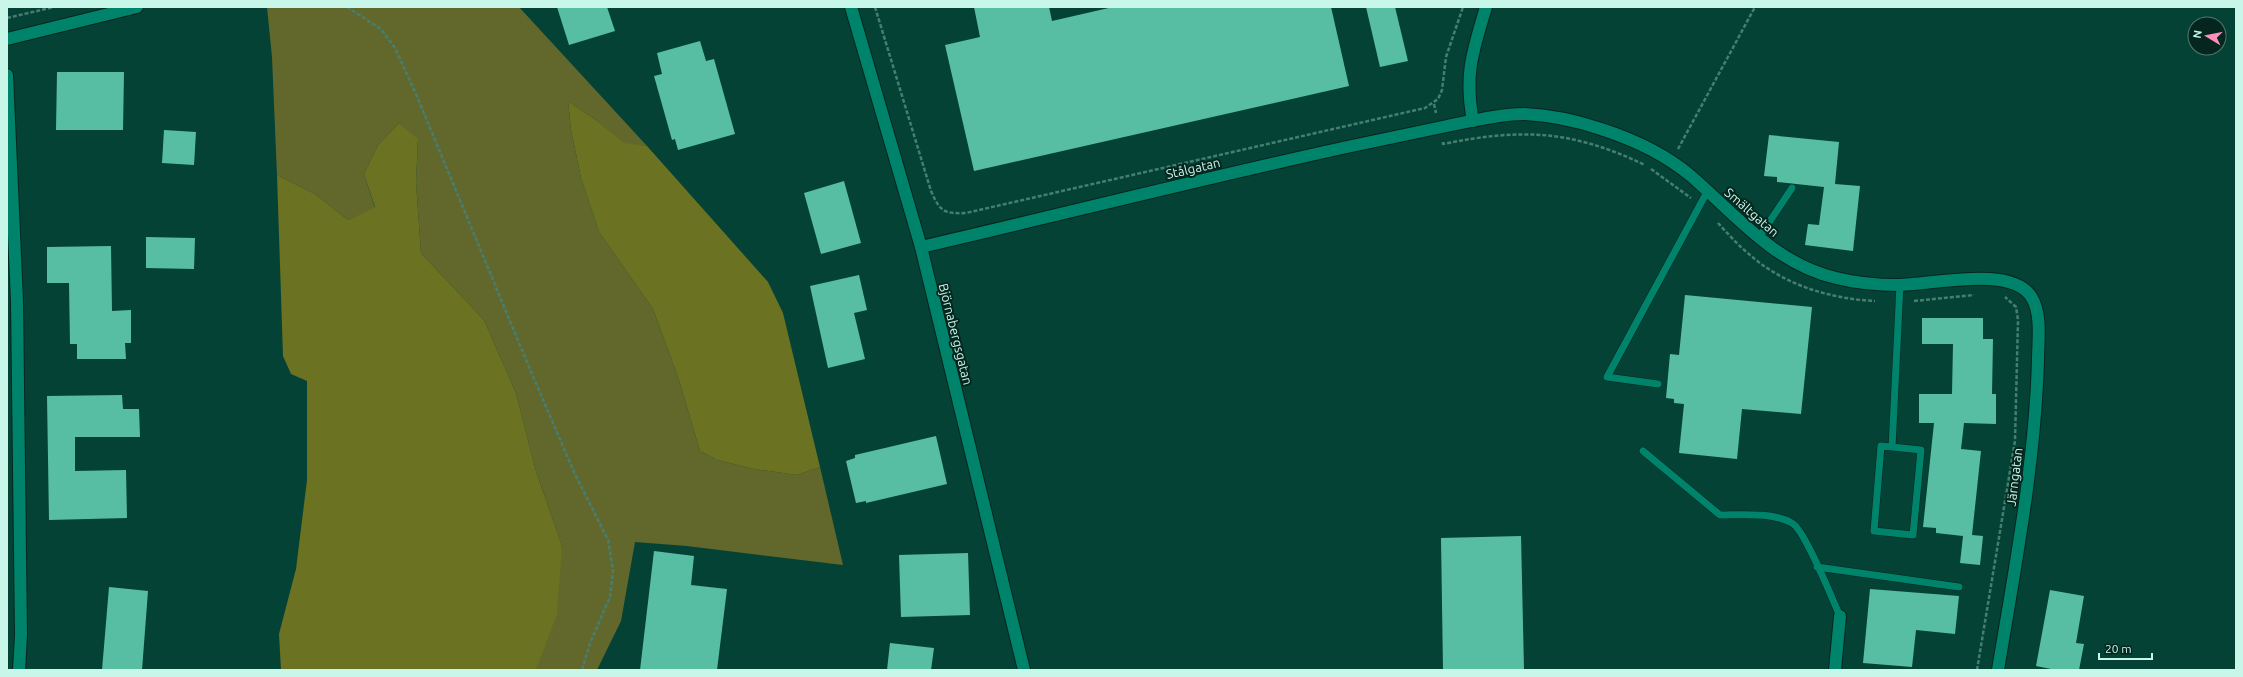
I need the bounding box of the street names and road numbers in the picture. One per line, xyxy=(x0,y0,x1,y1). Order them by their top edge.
street label: Stålgatan xyxy=(1164,155,1222,181)
street label: Smältgatan xyxy=(1722,185,1782,239)
street label: Björnabergsgatan xyxy=(937,282,975,386)
street label: Järngatan xyxy=(2003,447,2025,507)

